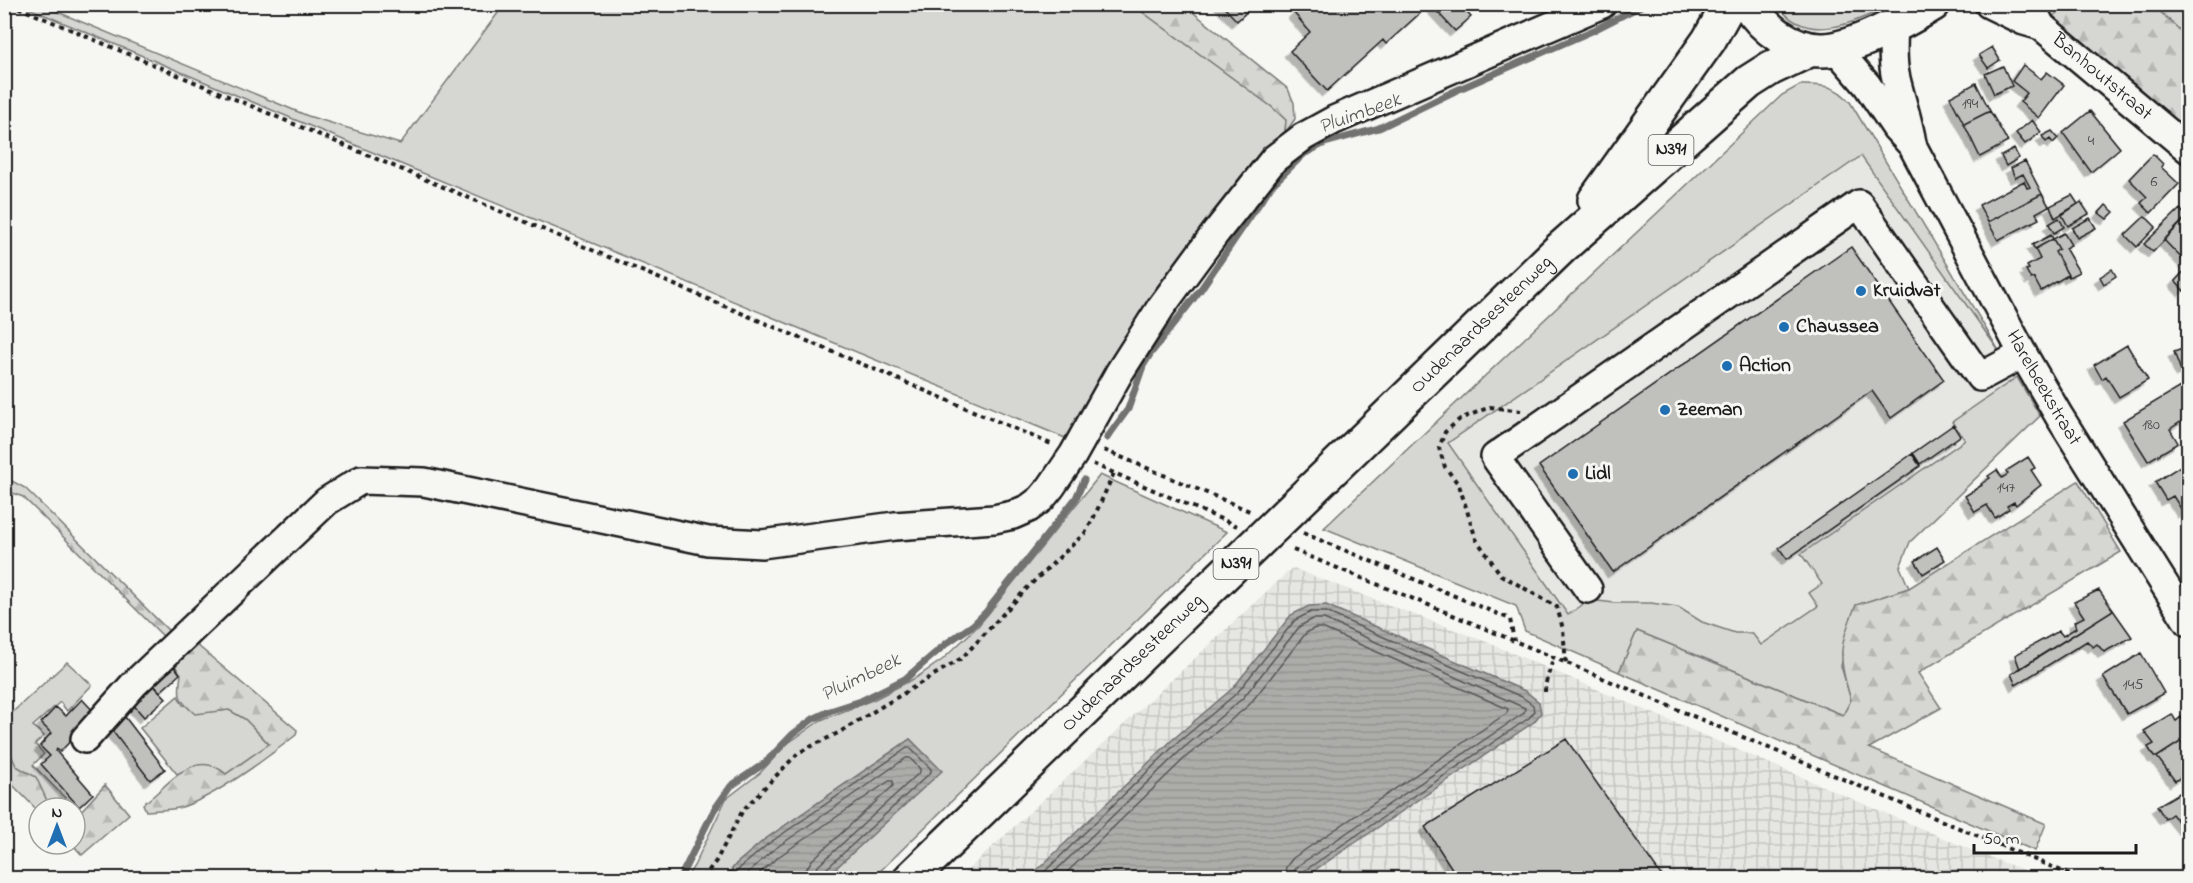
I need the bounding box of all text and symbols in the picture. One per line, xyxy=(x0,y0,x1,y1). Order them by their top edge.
street label: Banhoutstraat xyxy=(2044,26,2159,128)
water label: Pluimbeek xyxy=(1315,85,1406,143)
house number: 194 xyxy=(1962,92,1979,116)
house number: 4 xyxy=(2088,129,2095,153)
road number: N391 xyxy=(1648,135,1694,165)
house number: 6 xyxy=(2150,170,2158,194)
street label: Oudenaardsesteenweg xyxy=(1404,249,1560,401)
place label: Kruidvat xyxy=(1873,277,1941,306)
marker: Kruidvat xyxy=(1854,284,1868,298)
place label: Chaussea xyxy=(1796,313,1879,342)
marker: Chaussea xyxy=(1777,320,1791,334)
street label: Harelbeekstraat xyxy=(1998,325,2089,452)
place label: Action xyxy=(1739,352,1791,381)
marker: Action xyxy=(1720,359,1734,373)
place label: Zeeman xyxy=(1677,396,1743,425)
marker: Zeeman xyxy=(1658,403,1672,417)
house number: 180 xyxy=(2142,413,2160,437)
place label: Lidl xyxy=(1585,460,1611,489)
marker: Lidl xyxy=(1566,467,1580,481)
house number: 147 xyxy=(1997,476,2016,500)
road number: N391 xyxy=(1214,549,1258,579)
street label: Oudenaardsesteenweg xyxy=(1055,587,1211,739)
water label: Pluimbeek xyxy=(816,645,907,710)
house number: 145 xyxy=(2123,673,2143,697)
north arrow xyxy=(27,796,87,856)
text: N xyxy=(52,801,63,825)
scale bar xyxy=(1974,817,2136,855)
text: 50 m xyxy=(1983,827,2020,853)

